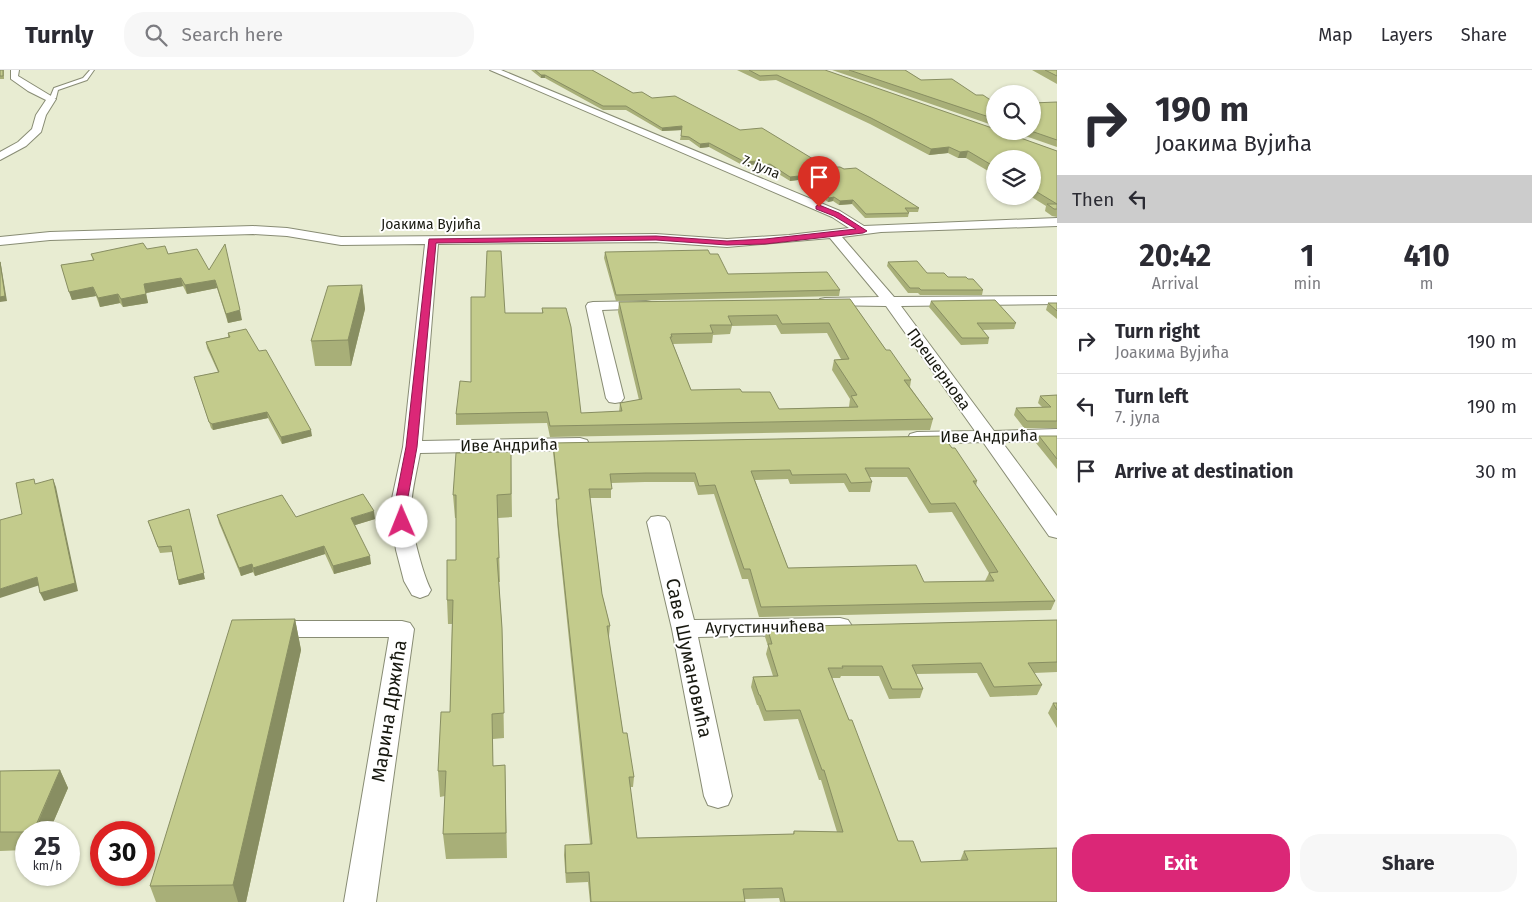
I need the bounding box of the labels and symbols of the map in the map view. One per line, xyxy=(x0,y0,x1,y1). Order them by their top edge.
street label: 7. јула xyxy=(739,151,783,183)
pin xyxy=(798,156,840,207)
street label: Јоакима Вујића xyxy=(381,216,481,233)
street label: Прешернова xyxy=(903,324,975,414)
street label: Иве Андрића xyxy=(940,426,1038,446)
street label: Иве Андрића xyxy=(460,435,558,455)
position arrow xyxy=(375,495,427,547)
street label: Саве Шумановића xyxy=(661,576,717,740)
street label: Аугустинчићева xyxy=(705,616,825,638)
street label: Марина Држића xyxy=(366,638,412,784)
speed limit sign: 30 xyxy=(90,821,155,886)

